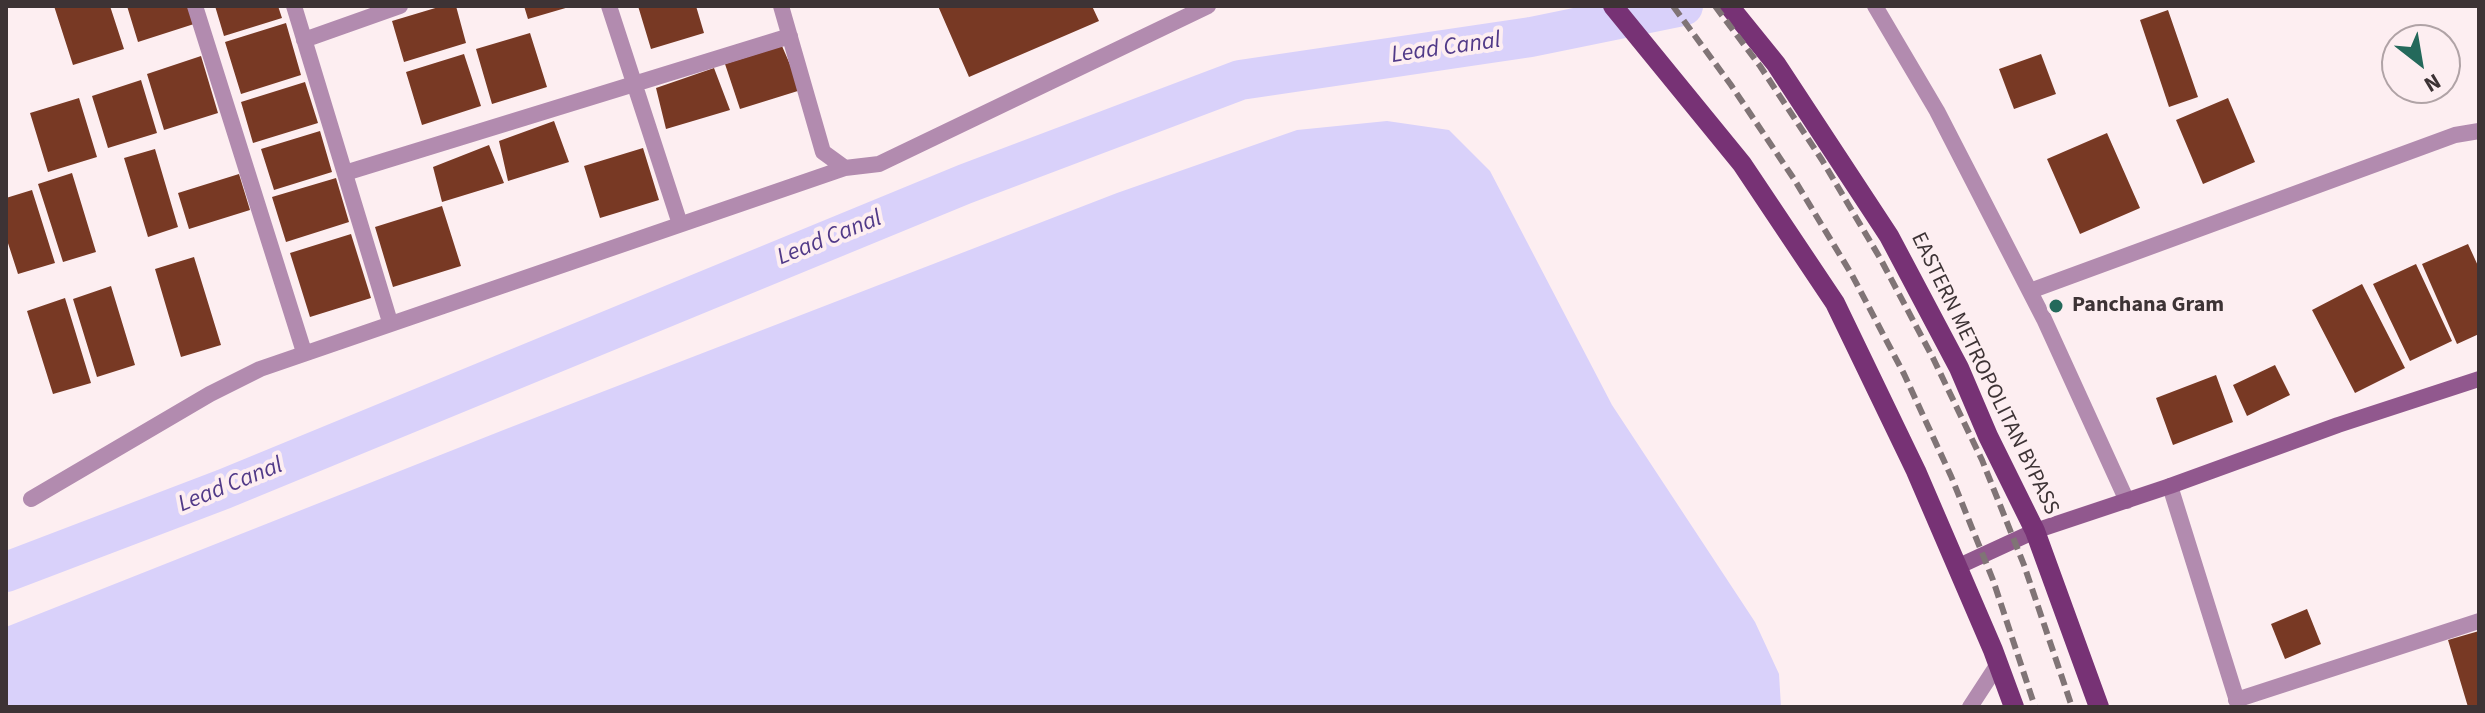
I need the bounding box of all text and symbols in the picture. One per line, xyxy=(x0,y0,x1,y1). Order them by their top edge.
north arrow xyxy=(2381,24,2461,104)
water label: Lead Canal xyxy=(1389,27,1503,71)
text: N xyxy=(2418,65,2447,100)
water label: Lead Canal xyxy=(773,205,887,273)
street label: EASTERN METROPOLITAN BYPASS xyxy=(1904,229,2064,519)
place label: Panchana Gram xyxy=(2072,293,2224,319)
marker: Panchana Gram xyxy=(2047,297,2065,315)
water label: Lead Canal xyxy=(174,452,288,520)

